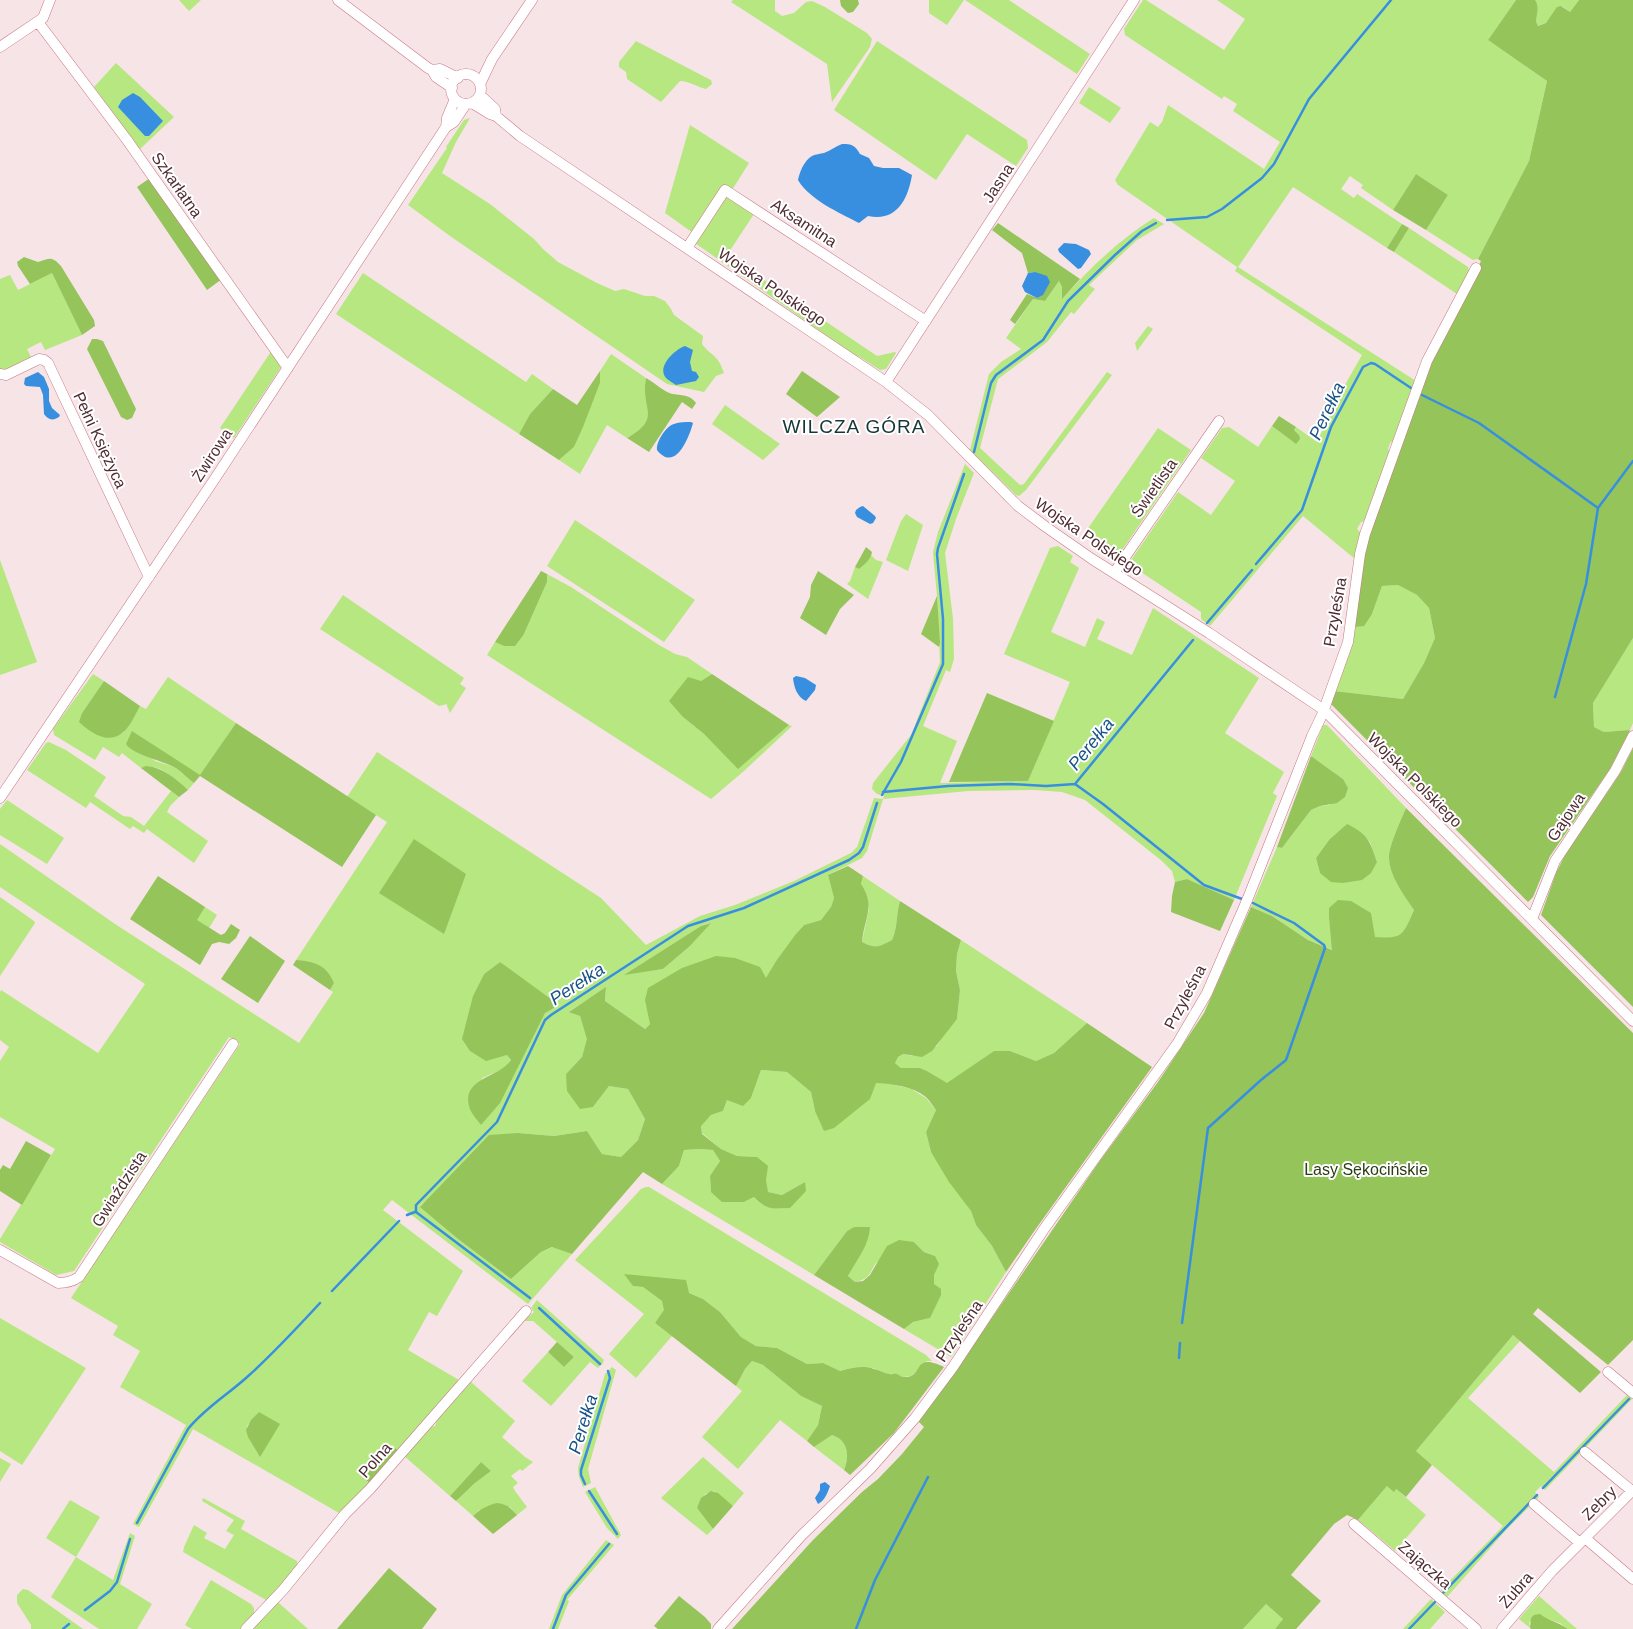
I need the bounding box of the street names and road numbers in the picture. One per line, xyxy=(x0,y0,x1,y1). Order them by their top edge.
street label: Szkarłatna xyxy=(148,149,206,221)
street label: Jasna xyxy=(979,160,1017,206)
street label: Aksamitna xyxy=(768,196,840,251)
street label: Wojska Polskiego xyxy=(715,245,829,329)
street label: Pełni Księżyca xyxy=(70,389,130,491)
street label: Żwirowa xyxy=(188,425,235,485)
street label: Świetlista xyxy=(1127,455,1180,521)
street label: Wojska Polskiego xyxy=(1032,495,1146,579)
street label: Przyleśna xyxy=(1321,576,1349,648)
street label: Wojska Polskiego xyxy=(1364,729,1466,831)
street label: Gajowa xyxy=(1544,790,1588,844)
street label: Przyleśna xyxy=(1161,962,1209,1032)
street label: Gwiaździsta xyxy=(88,1148,150,1230)
street label: Przyleśna xyxy=(932,1297,986,1365)
street label: Polna xyxy=(355,1439,395,1481)
street label: Zebry xyxy=(1579,1483,1619,1523)
street label: Zajączka xyxy=(1395,1538,1455,1592)
street label: Żubra xyxy=(1495,1568,1536,1611)

